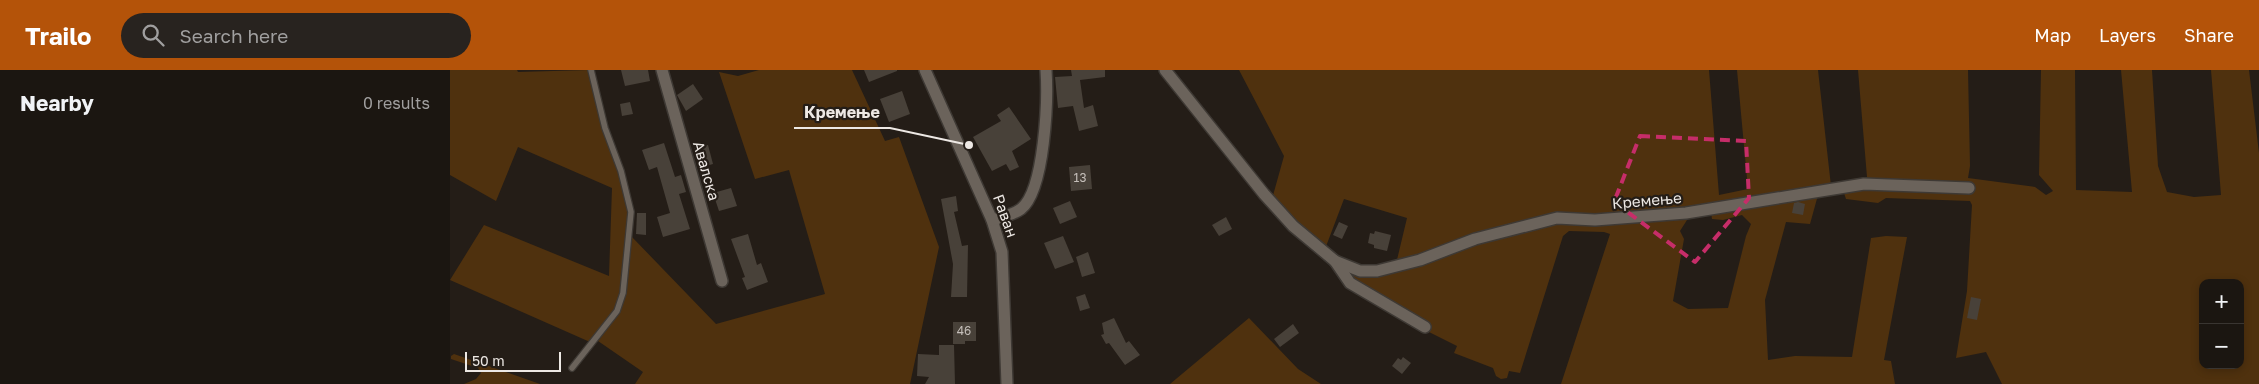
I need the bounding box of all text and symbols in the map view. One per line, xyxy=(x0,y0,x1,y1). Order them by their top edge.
search box xyxy=(121,13,471,58)
text: Trailo xyxy=(25,21,91,50)
icon: search xyxy=(139,21,167,49)
text: Search here xyxy=(179,24,288,47)
text: Map xyxy=(2034,24,2071,46)
text: Layers xyxy=(2099,24,2156,46)
text: Share xyxy=(2184,24,2234,46)
text: Nearby xyxy=(20,90,94,116)
text: 0 results xyxy=(363,93,430,113)
callout: Кремење xyxy=(794,97,890,128)
text: Кремење xyxy=(804,102,880,122)
street label: Авалска xyxy=(690,139,724,202)
house number: 13 xyxy=(1074,170,1086,185)
street label: Кремење xyxy=(1611,188,1683,212)
street label: Раван xyxy=(990,192,1022,240)
map controls xyxy=(2199,279,2244,369)
button: + xyxy=(2199,279,2244,324)
house number: 46 xyxy=(957,323,971,338)
button: − xyxy=(2199,324,2244,369)
scale bar xyxy=(465,349,561,372)
text: 50 m xyxy=(472,352,505,369)

